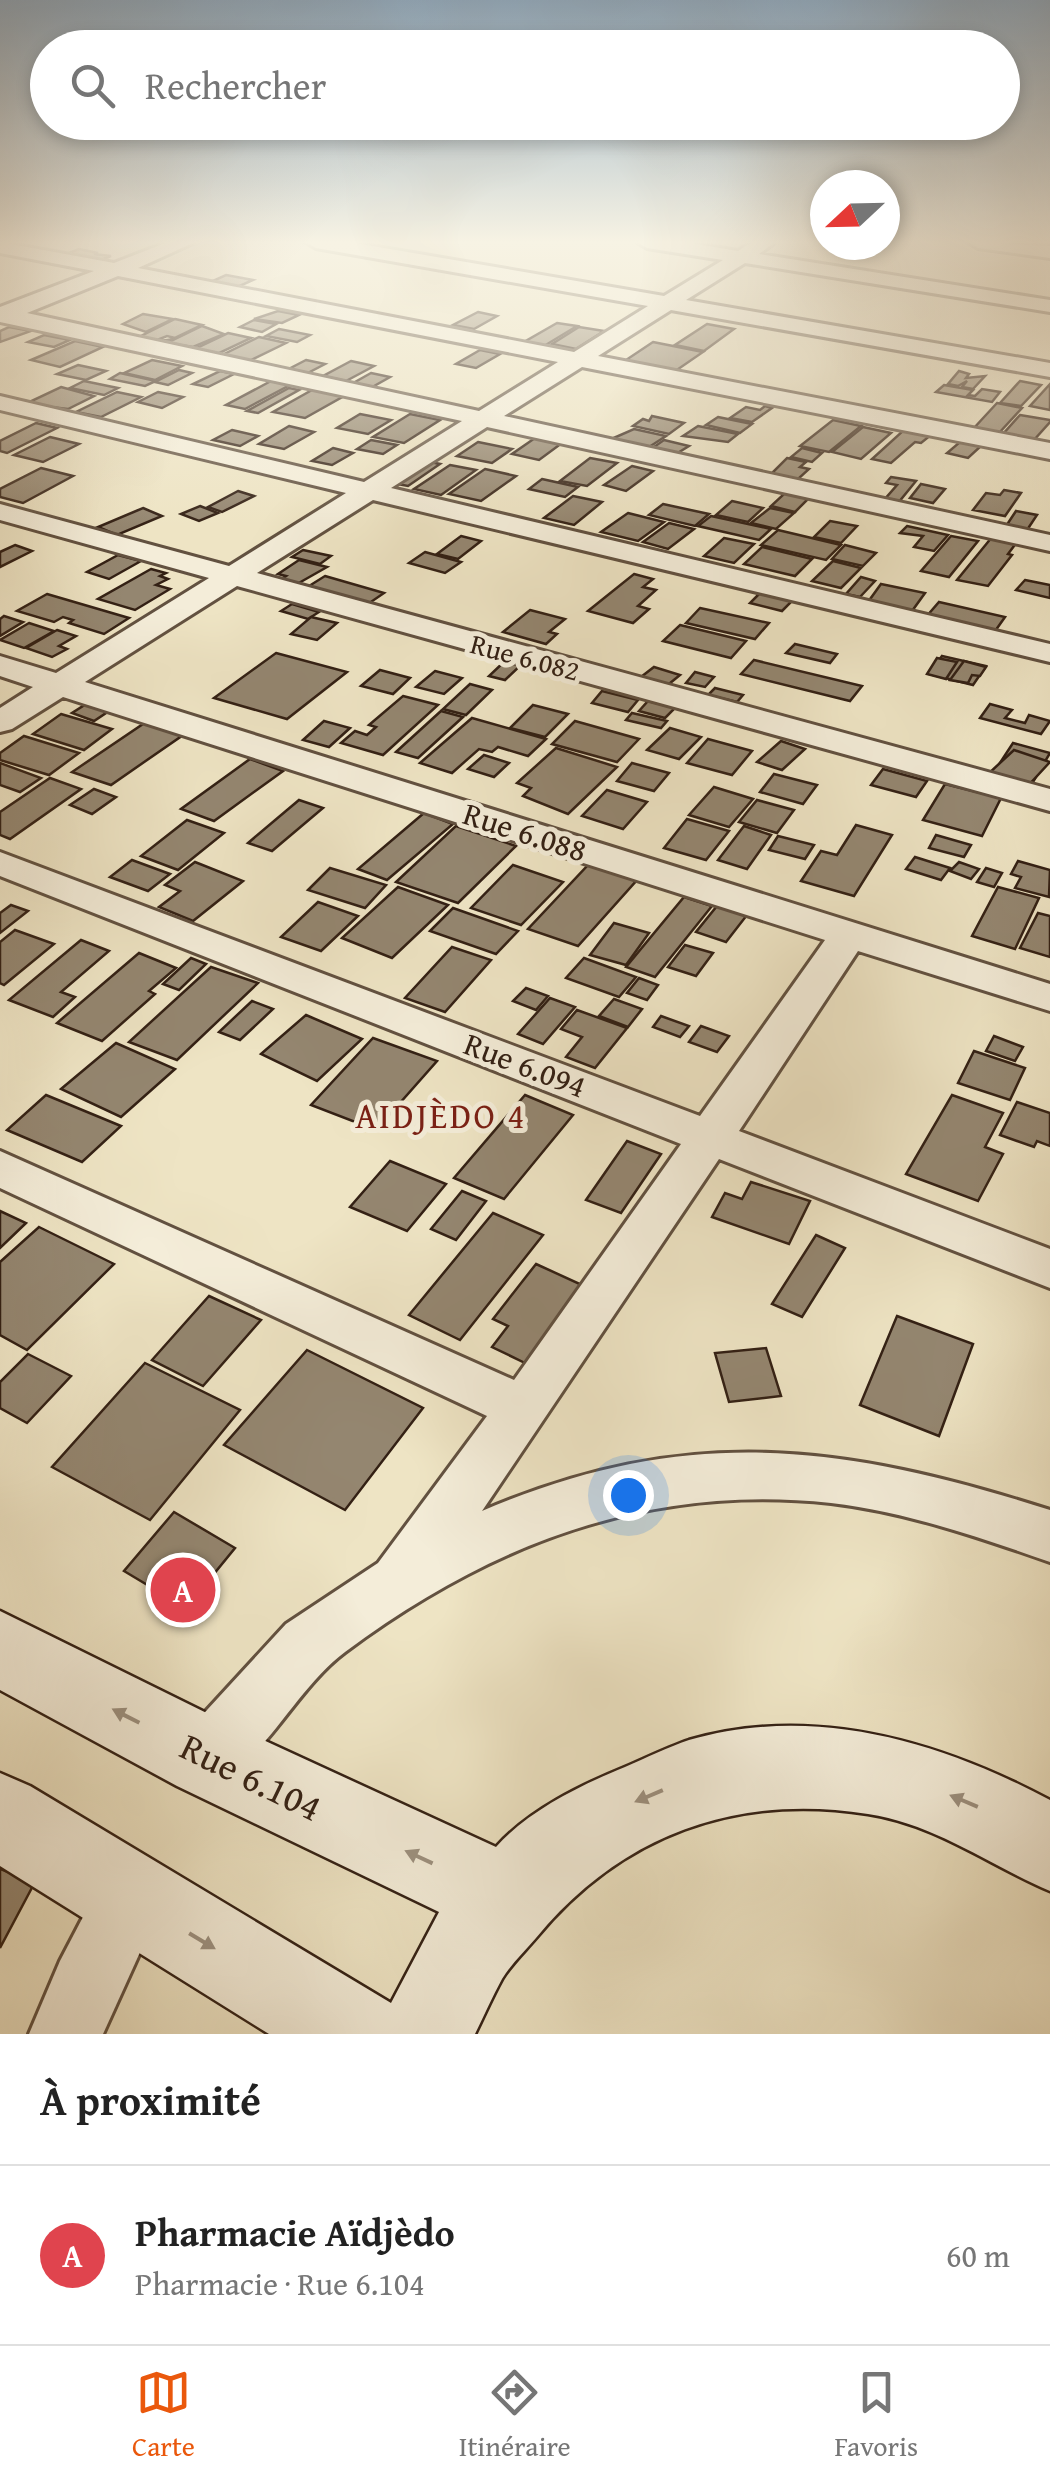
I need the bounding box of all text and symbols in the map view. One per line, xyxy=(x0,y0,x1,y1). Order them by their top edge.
search box xyxy=(30,30,1020,140)
text: Rechercher xyxy=(145,57,326,113)
icon: search xyxy=(65,58,120,113)
north arrow xyxy=(810,170,900,260)
street label: Rue 6.082 xyxy=(466,622,584,691)
street label: Rue 6.088 xyxy=(457,790,593,874)
street label: Rue 6.094 xyxy=(457,1020,593,1109)
district label: AIDJÈDO 4 xyxy=(355,1090,527,1141)
your location xyxy=(603,1470,654,1521)
pin: A xyxy=(150,1552,216,1628)
one-way arrow xyxy=(111,1708,140,1725)
street label: Rue 6.104 xyxy=(171,1718,332,1834)
one-way arrow xyxy=(634,1788,663,1804)
one-way arrow xyxy=(949,1793,979,1809)
one-way arrow xyxy=(404,1848,433,1865)
one-way arrow xyxy=(189,1931,216,1949)
text: À proximité xyxy=(40,2069,261,2130)
text: Pharmacie Aïdjèdo xyxy=(135,2204,455,2260)
text: A xyxy=(62,2232,83,2279)
text: 60 m xyxy=(946,2232,1010,2279)
text: Pharmacie · Rue 6.104 xyxy=(135,2260,425,2307)
tab: Carte xyxy=(132,2365,195,2466)
tab: Itinéraire xyxy=(459,2365,571,2466)
tab: Favoris xyxy=(835,2365,918,2466)

